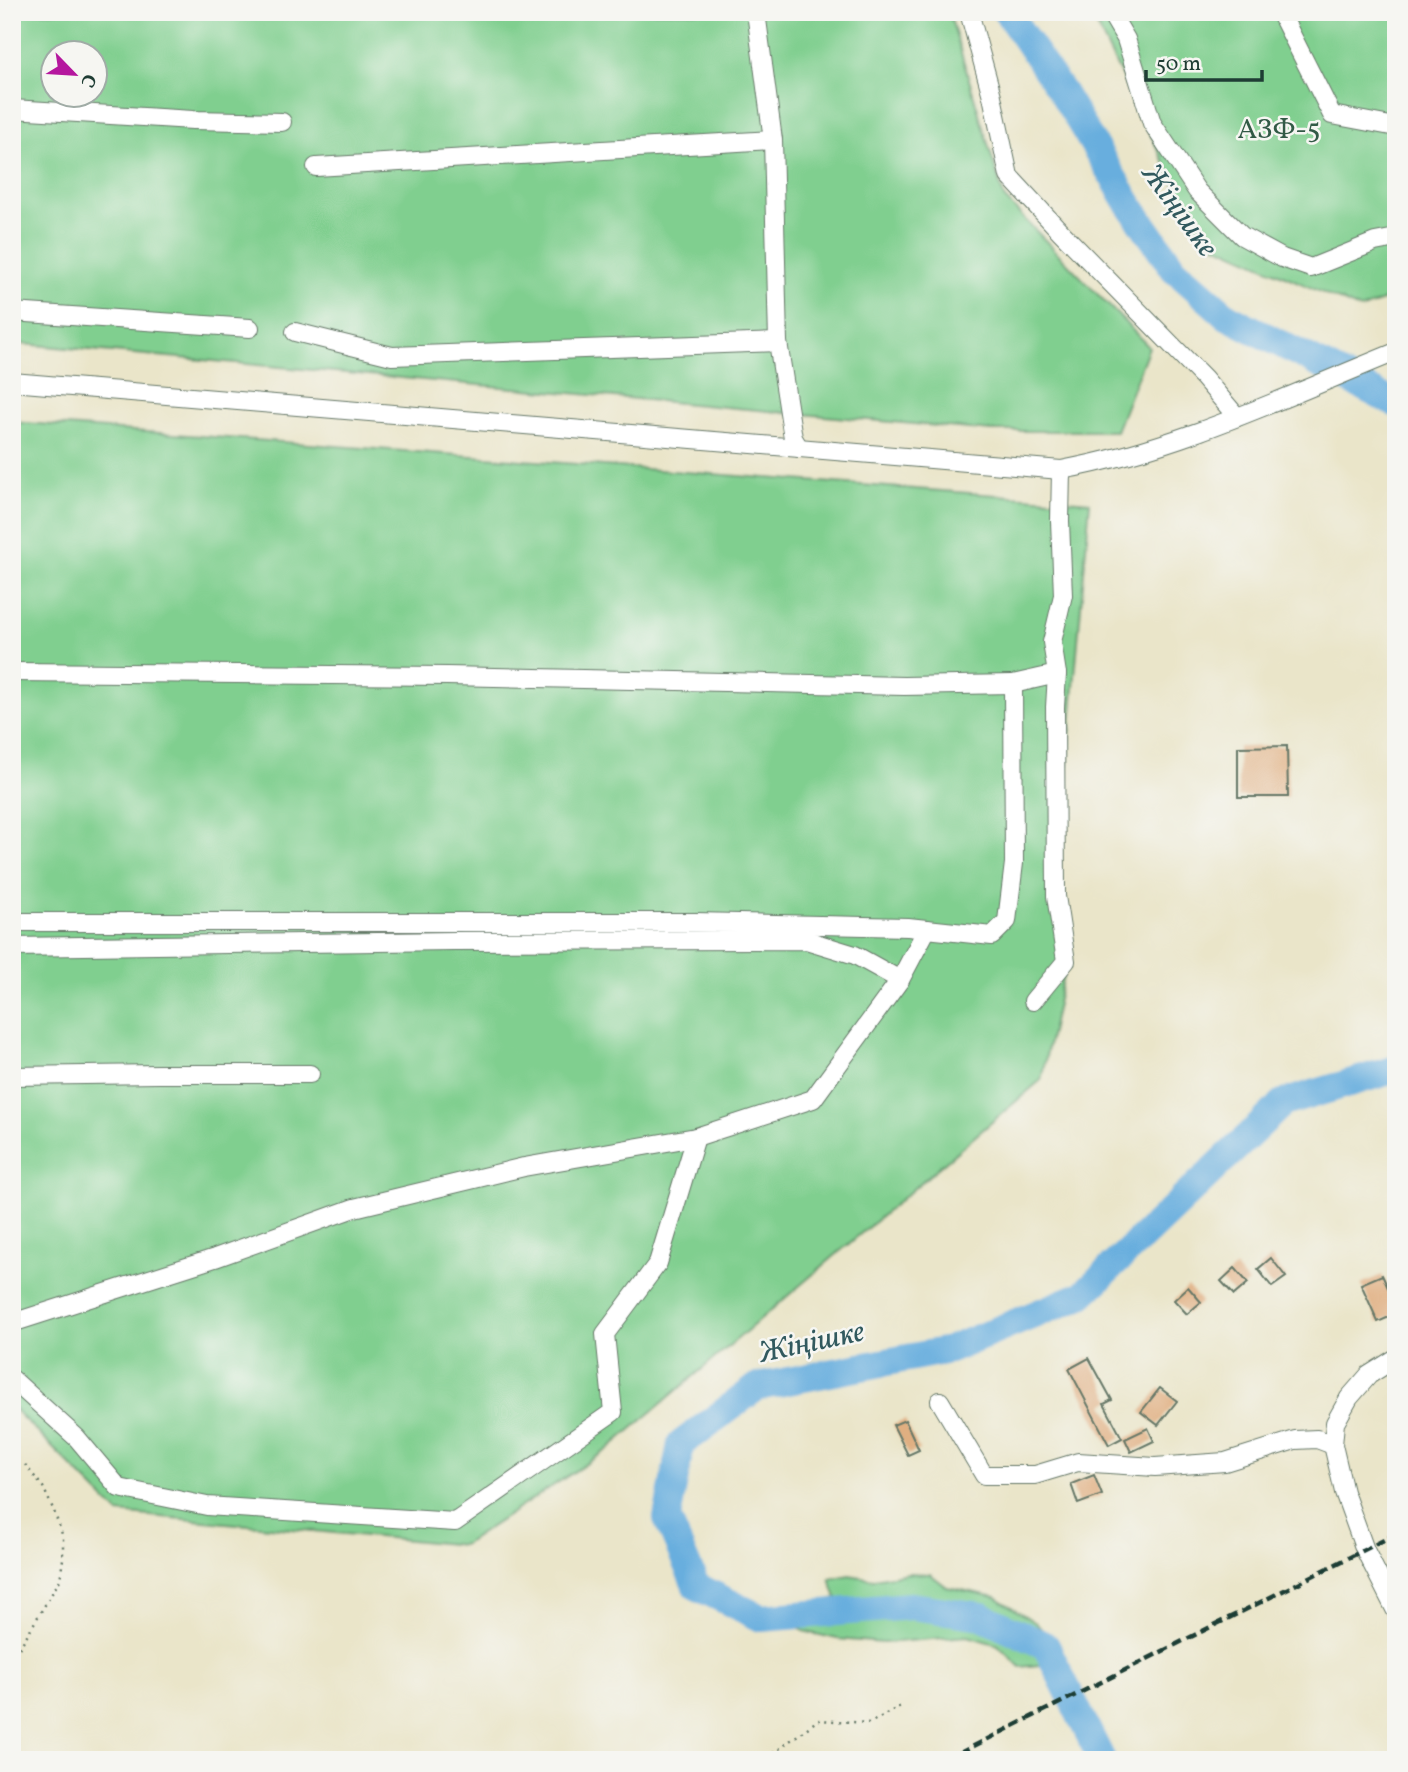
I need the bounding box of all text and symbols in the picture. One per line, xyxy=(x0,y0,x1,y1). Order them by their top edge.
north arrow xyxy=(38,38,108,108)
scale bar xyxy=(1146,38,1261,82)
text: 50 m xyxy=(1156,50,1201,79)
text: С xyxy=(73,69,102,91)
park label: АЗФ-5 xyxy=(1238,111,1320,150)
water label: Жіңішке xyxy=(1130,155,1227,266)
water label: Жіңішке xyxy=(755,1311,868,1375)

